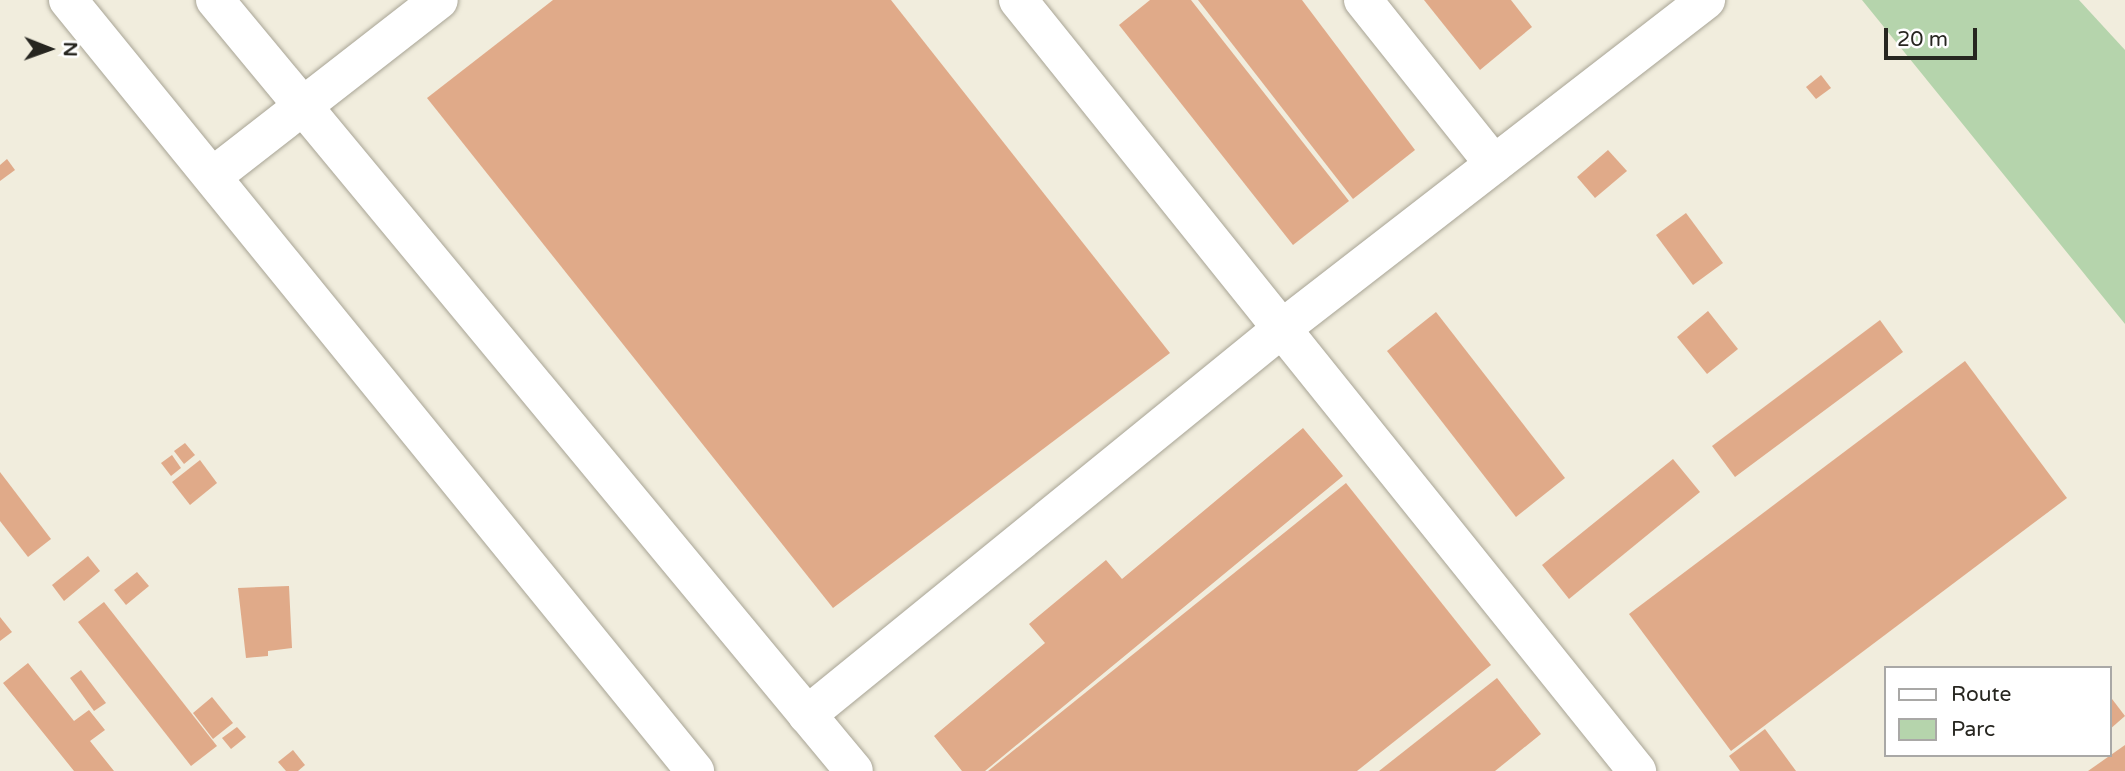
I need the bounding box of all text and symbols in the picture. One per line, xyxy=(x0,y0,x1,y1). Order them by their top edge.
north arrow xyxy=(14,14,84,84)
scale bar xyxy=(1887,14,1980,58)
text: 20 m xyxy=(1897,27,1948,52)
text: N xyxy=(59,42,81,57)
legend xyxy=(1884,666,2111,757)
text: Route xyxy=(1951,682,2011,707)
text: Parc xyxy=(1951,717,1995,742)

